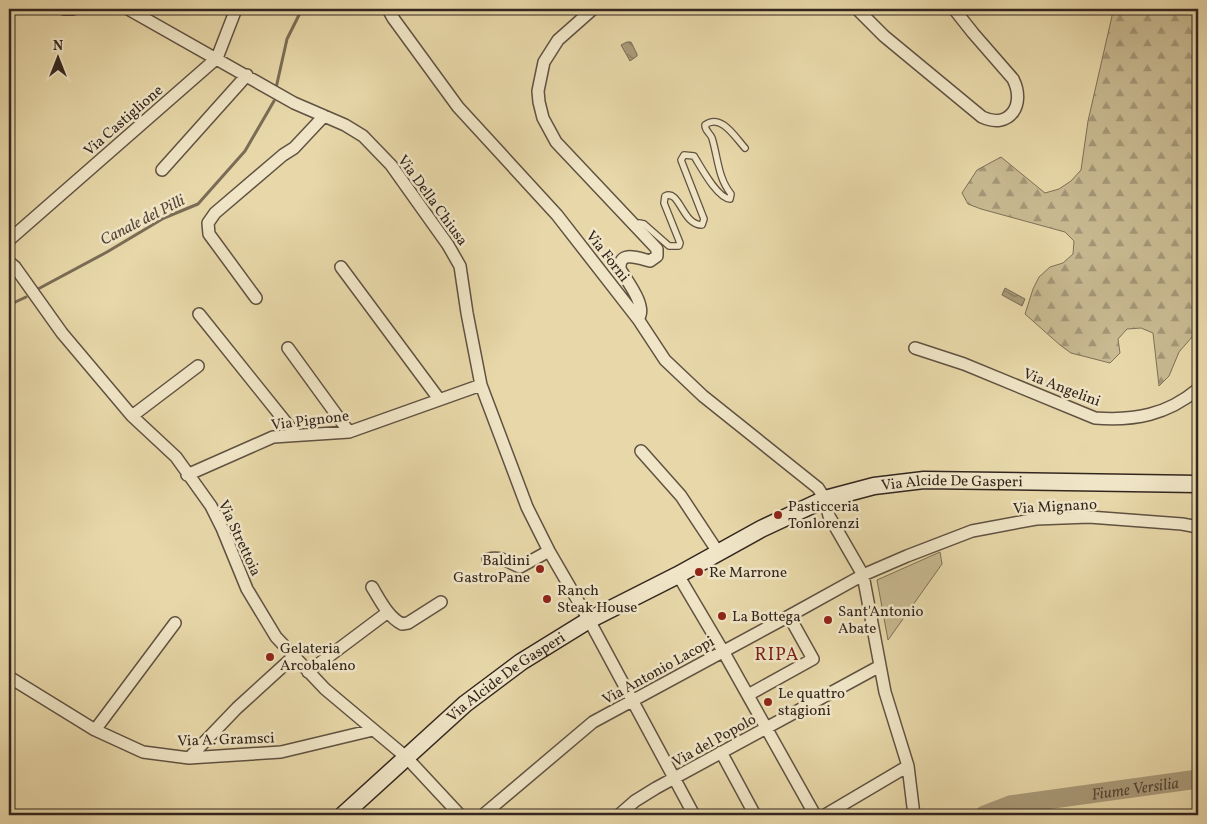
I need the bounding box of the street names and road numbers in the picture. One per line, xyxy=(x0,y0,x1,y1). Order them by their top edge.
street label: Via Castiglione xyxy=(80,81,168,161)
street label: Via Della Chiusa xyxy=(392,151,472,251)
street label: Via Forni xyxy=(580,227,634,287)
street label: Via Angelini xyxy=(1020,364,1103,413)
street label: Via Pignone xyxy=(270,406,350,437)
street label: Via Alcide De Gasperi xyxy=(880,471,1023,497)
street label: Via Mignano xyxy=(1013,495,1098,520)
street label: Via Strettoia xyxy=(212,497,265,580)
street label: Via Alcide De Gasperi xyxy=(443,628,570,728)
street label: Via Antonio Lacopi xyxy=(599,632,719,711)
street label: Via del Popolo xyxy=(669,710,760,773)
street label: Via A. Gramsci xyxy=(177,728,275,753)

